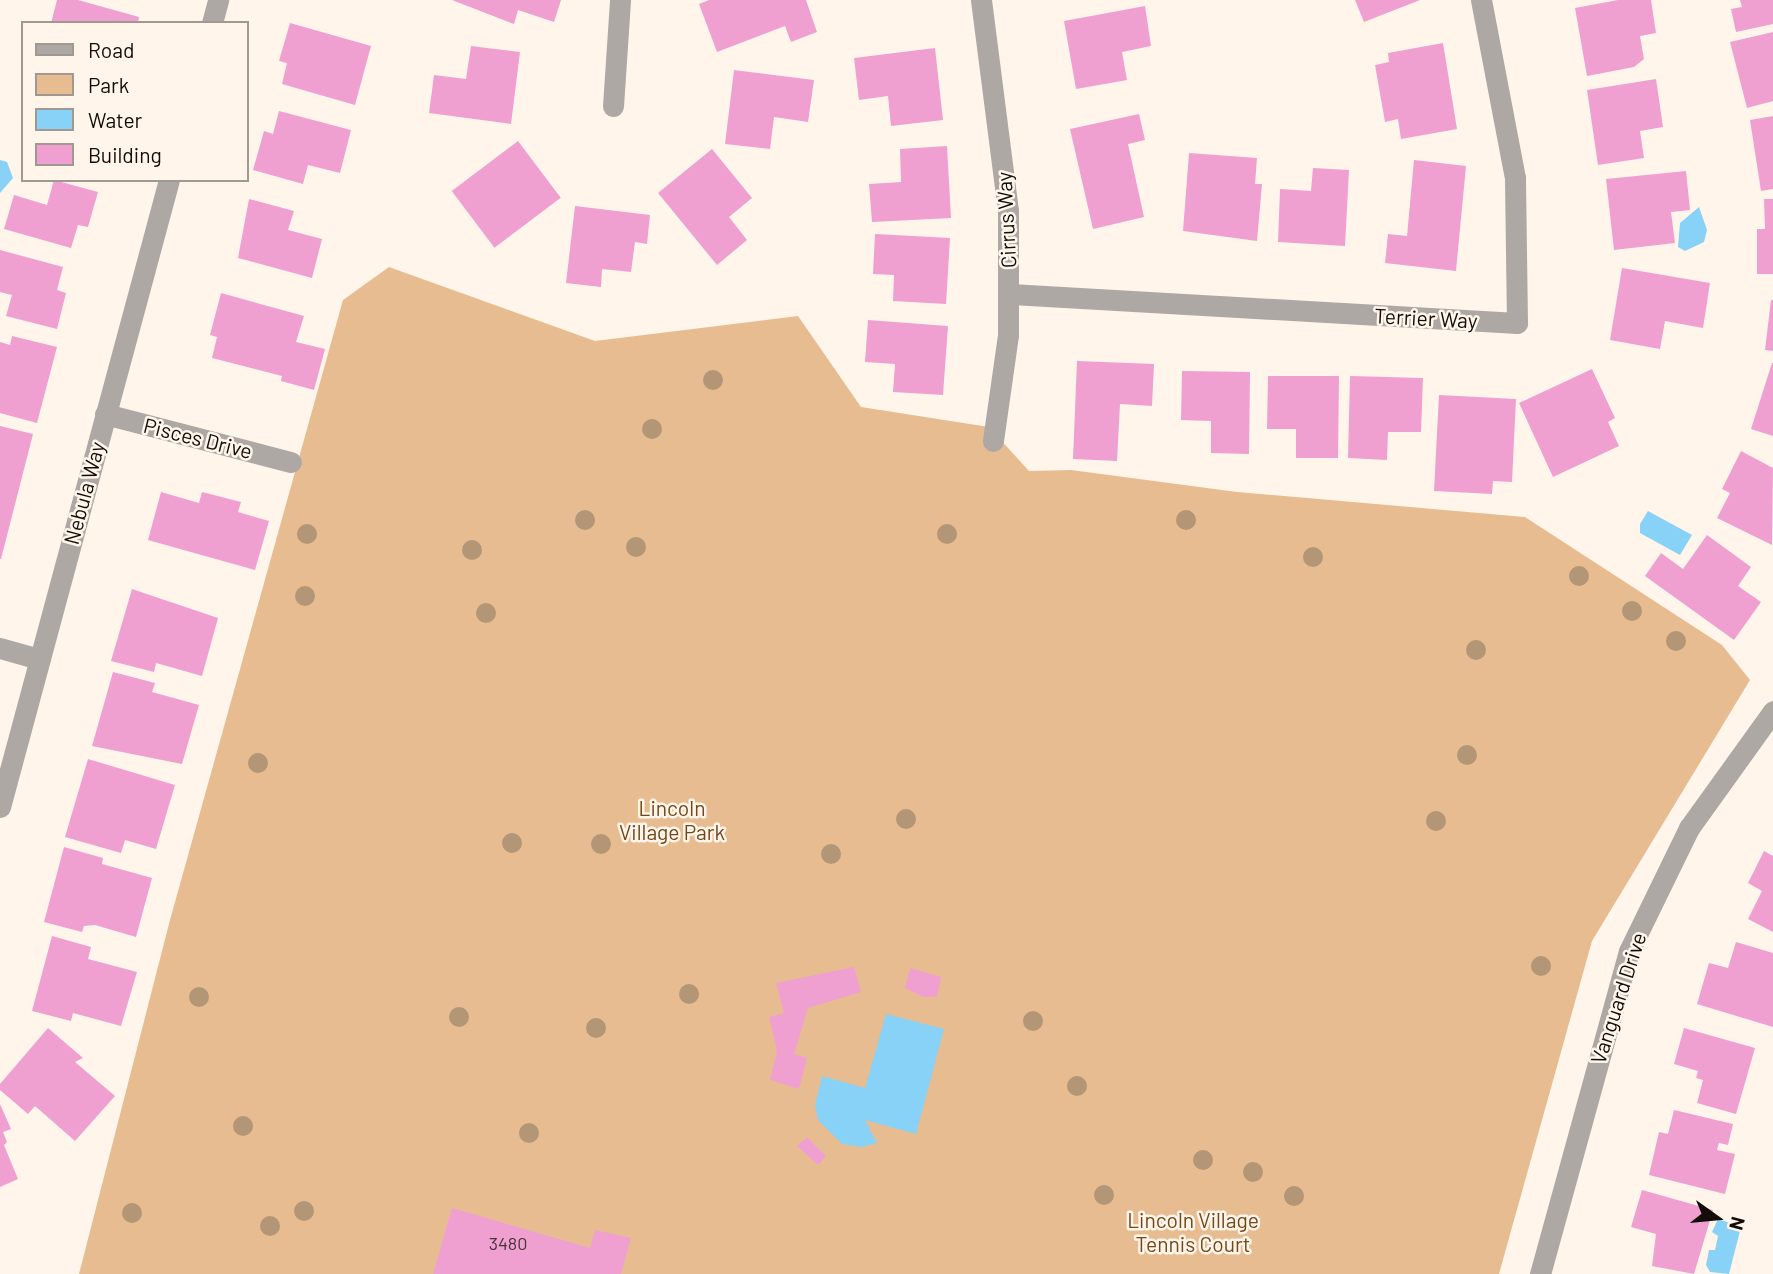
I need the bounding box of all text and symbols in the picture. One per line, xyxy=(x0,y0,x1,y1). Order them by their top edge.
legend xyxy=(21,21,248,182)
text: Road xyxy=(88,37,134,62)
text: Park xyxy=(88,72,129,97)
text: Water xyxy=(88,107,142,132)
text: Building xyxy=(88,142,162,167)
street label: Cirrus Way xyxy=(991,171,1021,269)
street label: Terrier Way xyxy=(1374,303,1478,333)
street label: Pisces Drive xyxy=(141,412,255,464)
street label: Nebula Way xyxy=(58,439,110,547)
park label: Lincoln Village Park xyxy=(619,795,725,845)
street label: Vanguard Drive xyxy=(1585,929,1651,1067)
north arrow xyxy=(1682,1183,1752,1253)
park label: Lincoln Village Tennis Court xyxy=(1127,1207,1259,1257)
text: N xyxy=(1725,1214,1751,1233)
house number: 3480 xyxy=(489,1232,527,1254)

